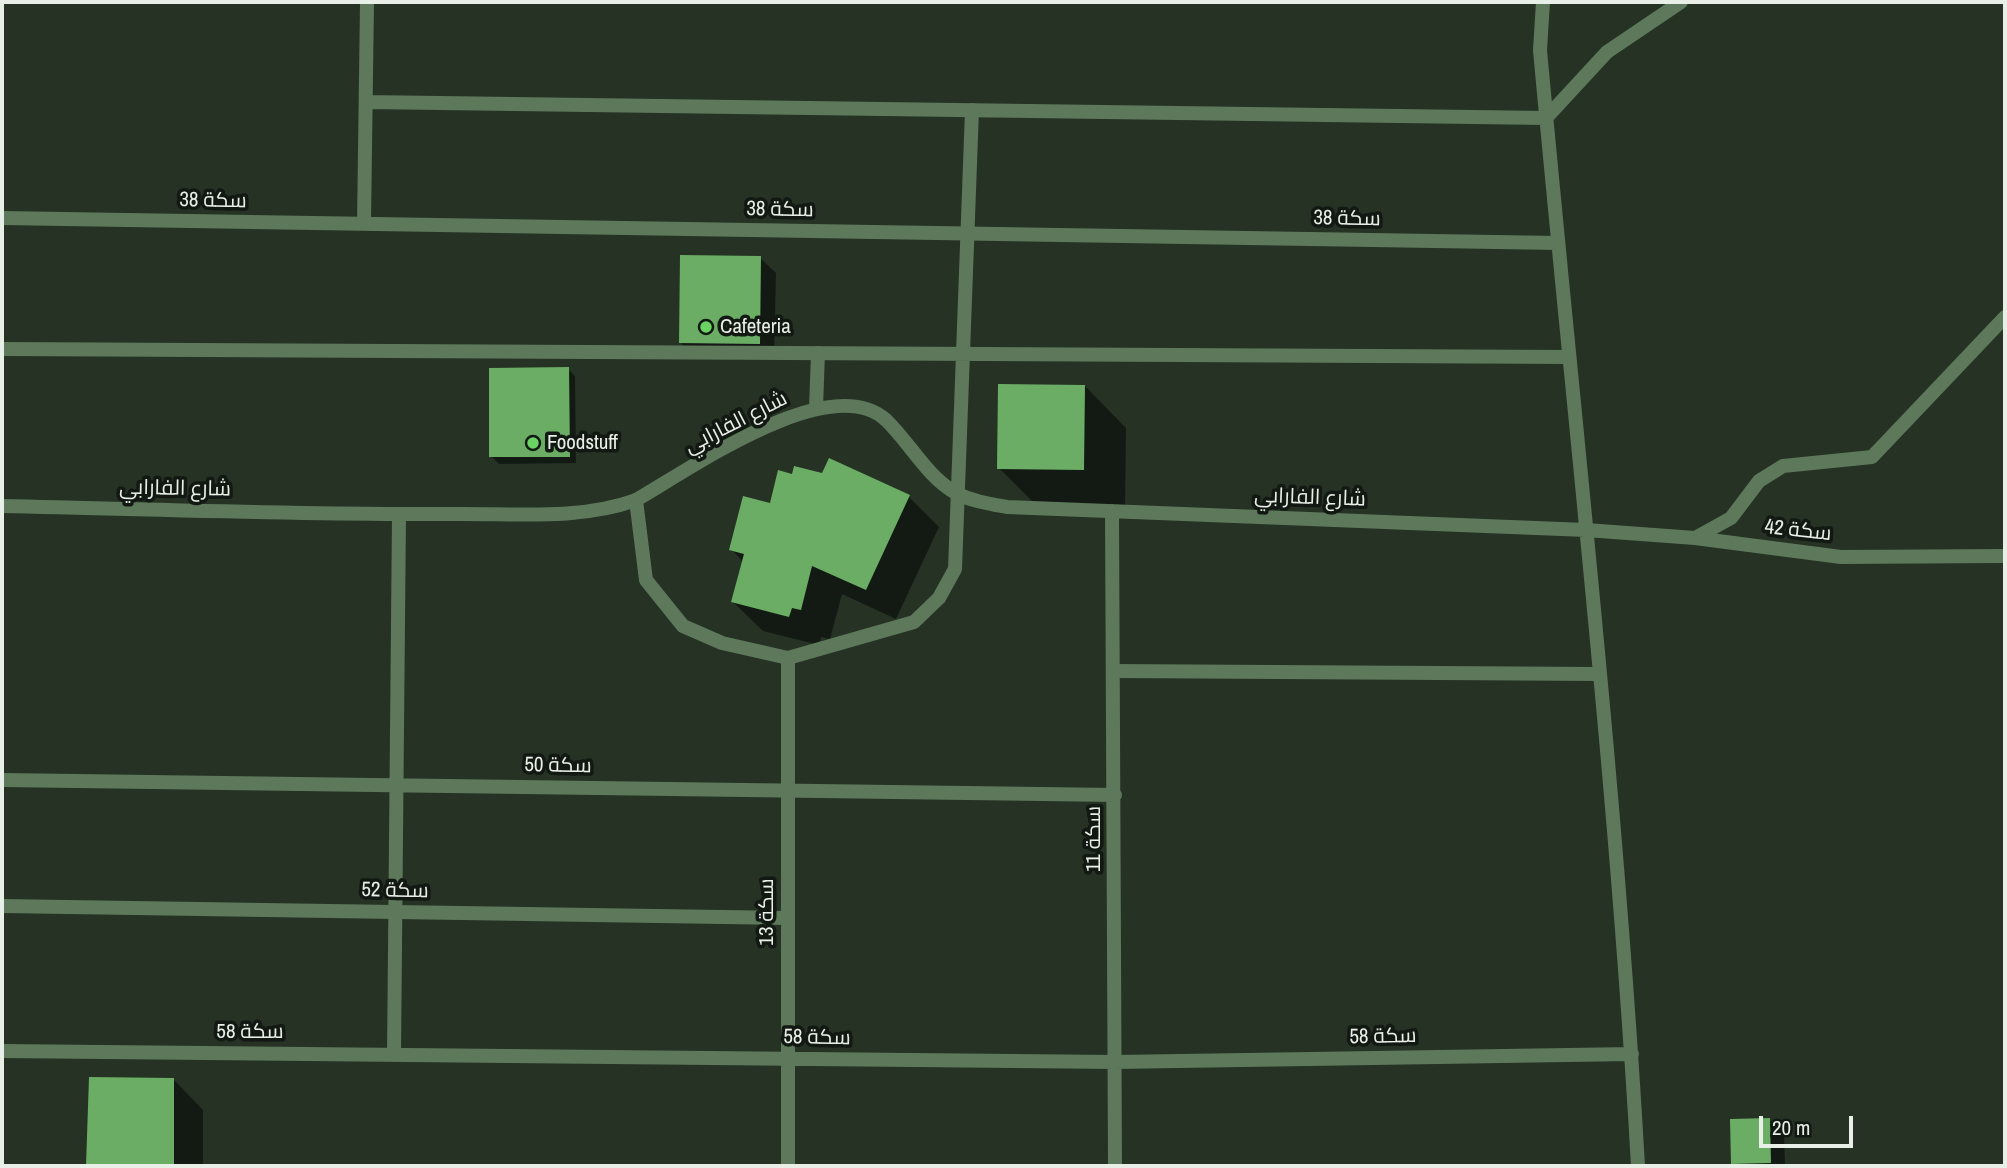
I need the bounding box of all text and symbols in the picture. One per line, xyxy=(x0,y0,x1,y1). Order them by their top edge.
street label: سكة 38 xyxy=(179,188,247,214)
street label: سكة 38 xyxy=(746,197,814,223)
street label: سكة 38 xyxy=(1313,206,1381,232)
place label: Cafeteria xyxy=(720,314,791,340)
marker: Cafeteria xyxy=(698,319,714,335)
street label: شارع الفارابي xyxy=(680,386,792,460)
place label: Foodstuff xyxy=(547,430,618,456)
marker: Foodstuff xyxy=(525,435,541,451)
street label: شارع الفارابي xyxy=(119,475,231,503)
street label: شارع الفارابي xyxy=(1254,483,1366,513)
street label: سكة 42 xyxy=(1763,515,1833,547)
street label: سكة 50 xyxy=(524,753,592,779)
street label: سكة 11 xyxy=(1081,806,1107,872)
street label: سكة 52 xyxy=(361,878,429,904)
street label: سكة 13 xyxy=(754,878,780,946)
street label: سكة 58 xyxy=(216,1019,284,1045)
street label: سكة 58 xyxy=(1349,1024,1417,1050)
street label: سكة 58 xyxy=(783,1025,851,1051)
scale bar xyxy=(1762,1102,1856,1146)
text: 20 m xyxy=(1772,1113,1810,1142)

